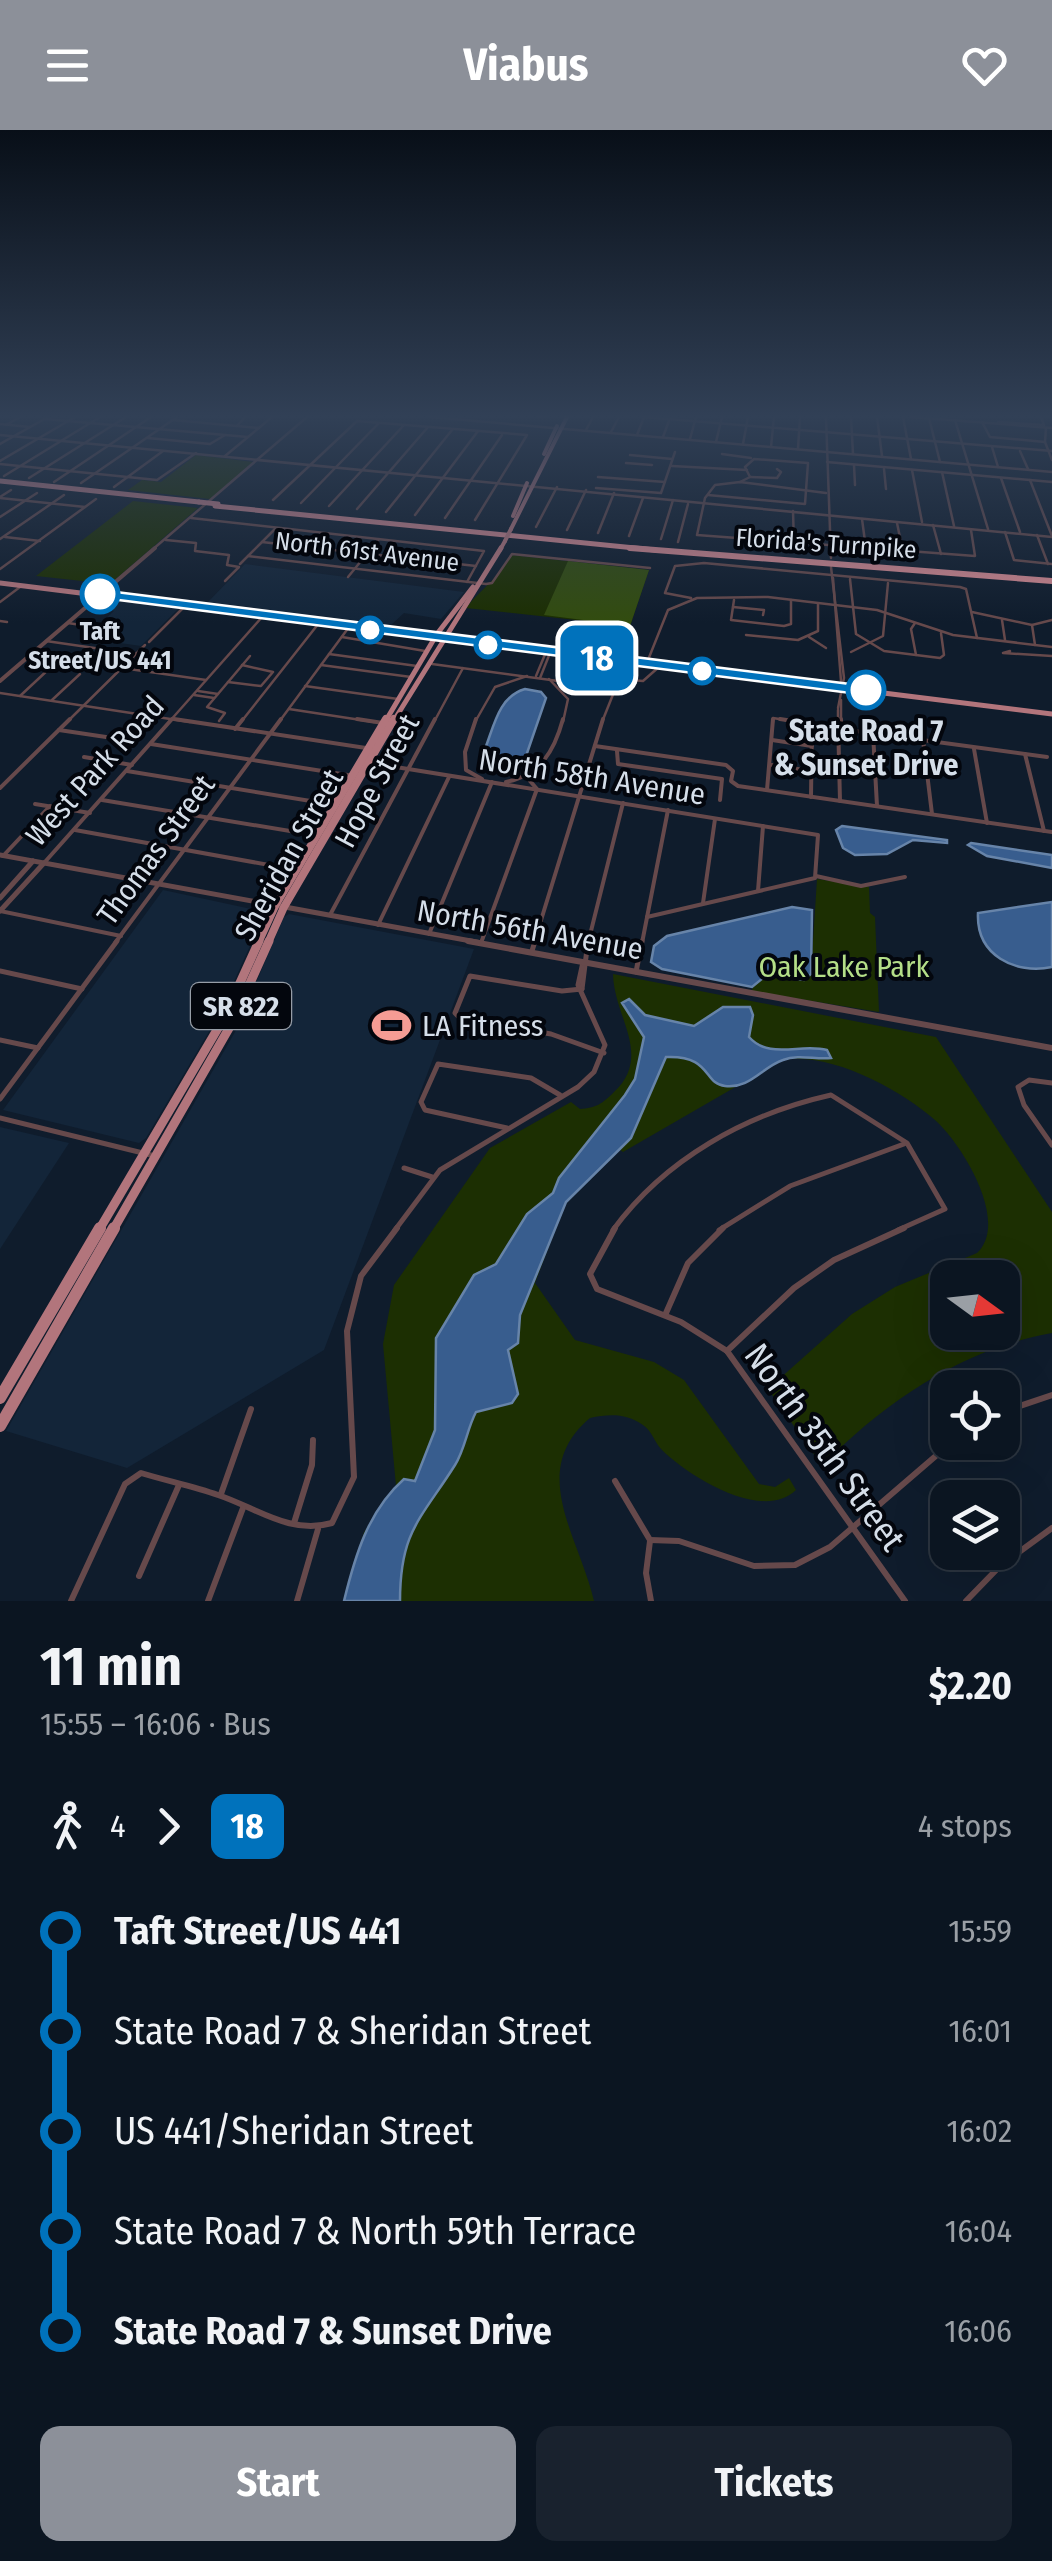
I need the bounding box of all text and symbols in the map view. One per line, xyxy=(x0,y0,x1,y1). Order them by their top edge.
icon: menu xyxy=(40,38,95,93)
text: Viabus xyxy=(463,38,589,92)
icon: heart xyxy=(957,38,1012,93)
street label: Florida's Turnpike xyxy=(735,523,917,565)
street label: North 61st Avenue xyxy=(273,526,461,578)
marker: Taft Street/US 441 xyxy=(81,575,119,613)
place label: Taft Street/US 441 xyxy=(28,617,172,676)
unlabelled marker xyxy=(357,617,383,643)
line badge: 18 xyxy=(552,626,642,690)
unlabelled marker xyxy=(475,632,501,658)
text: 18 xyxy=(580,637,614,679)
unlabelled marker xyxy=(689,658,715,684)
marker: State Road 7 & Sunset Drive xyxy=(847,671,885,709)
street label: West Park Road xyxy=(18,689,172,853)
street label: Hope Street xyxy=(327,708,427,854)
place label: State Road 7 & Sunset Drive xyxy=(774,713,958,783)
street label: North 58th Avenue xyxy=(476,741,708,813)
street label: Sheridan Street xyxy=(227,763,351,947)
street label: Thomas Street xyxy=(90,768,223,932)
street label: North 56th Avenue xyxy=(414,892,646,968)
park label: Oak Lake Park xyxy=(759,949,929,985)
road number: SR 822 xyxy=(191,983,291,1029)
sports icon: LA Fitness xyxy=(371,1005,413,1047)
place label: LA Fitness xyxy=(422,1008,544,1044)
north arrow xyxy=(930,1260,1020,1350)
map controls xyxy=(930,1260,1020,1570)
street label: North 35th Street xyxy=(736,1335,915,1559)
button: locate xyxy=(930,1370,1020,1460)
button: layers xyxy=(930,1480,1020,1570)
text: 11 min xyxy=(40,1634,182,1700)
text: $2.20 xyxy=(929,1663,1012,1709)
text: 15:55 – 16:06 · Bus xyxy=(40,1705,271,1743)
icon: walk xyxy=(40,1799,95,1854)
icon: forward xyxy=(141,1799,196,1854)
text: 18 xyxy=(231,1805,264,1847)
text: 4 xyxy=(110,1807,126,1845)
text: 4 stops xyxy=(918,1807,1012,1845)
text: Taft Street/US 441 xyxy=(114,1908,401,1954)
text: 15:59 xyxy=(948,1912,1012,1950)
text: State Road 7 & Sheridan Street xyxy=(114,2008,591,2054)
text: 16:01 xyxy=(949,2012,1012,2050)
text: US 441/Sheridan Street xyxy=(114,2108,473,2154)
text: 16:02 xyxy=(946,2112,1012,2150)
text: State Road 7 & North 59th Terrace xyxy=(114,2208,636,2254)
text: 16:04 xyxy=(945,2212,1012,2250)
text: State Road 7 & Sunset Drive xyxy=(114,2308,552,2354)
text: 16:06 xyxy=(944,2312,1012,2350)
button: Start xyxy=(40,2426,516,2541)
button: Tickets xyxy=(536,2426,1012,2541)

